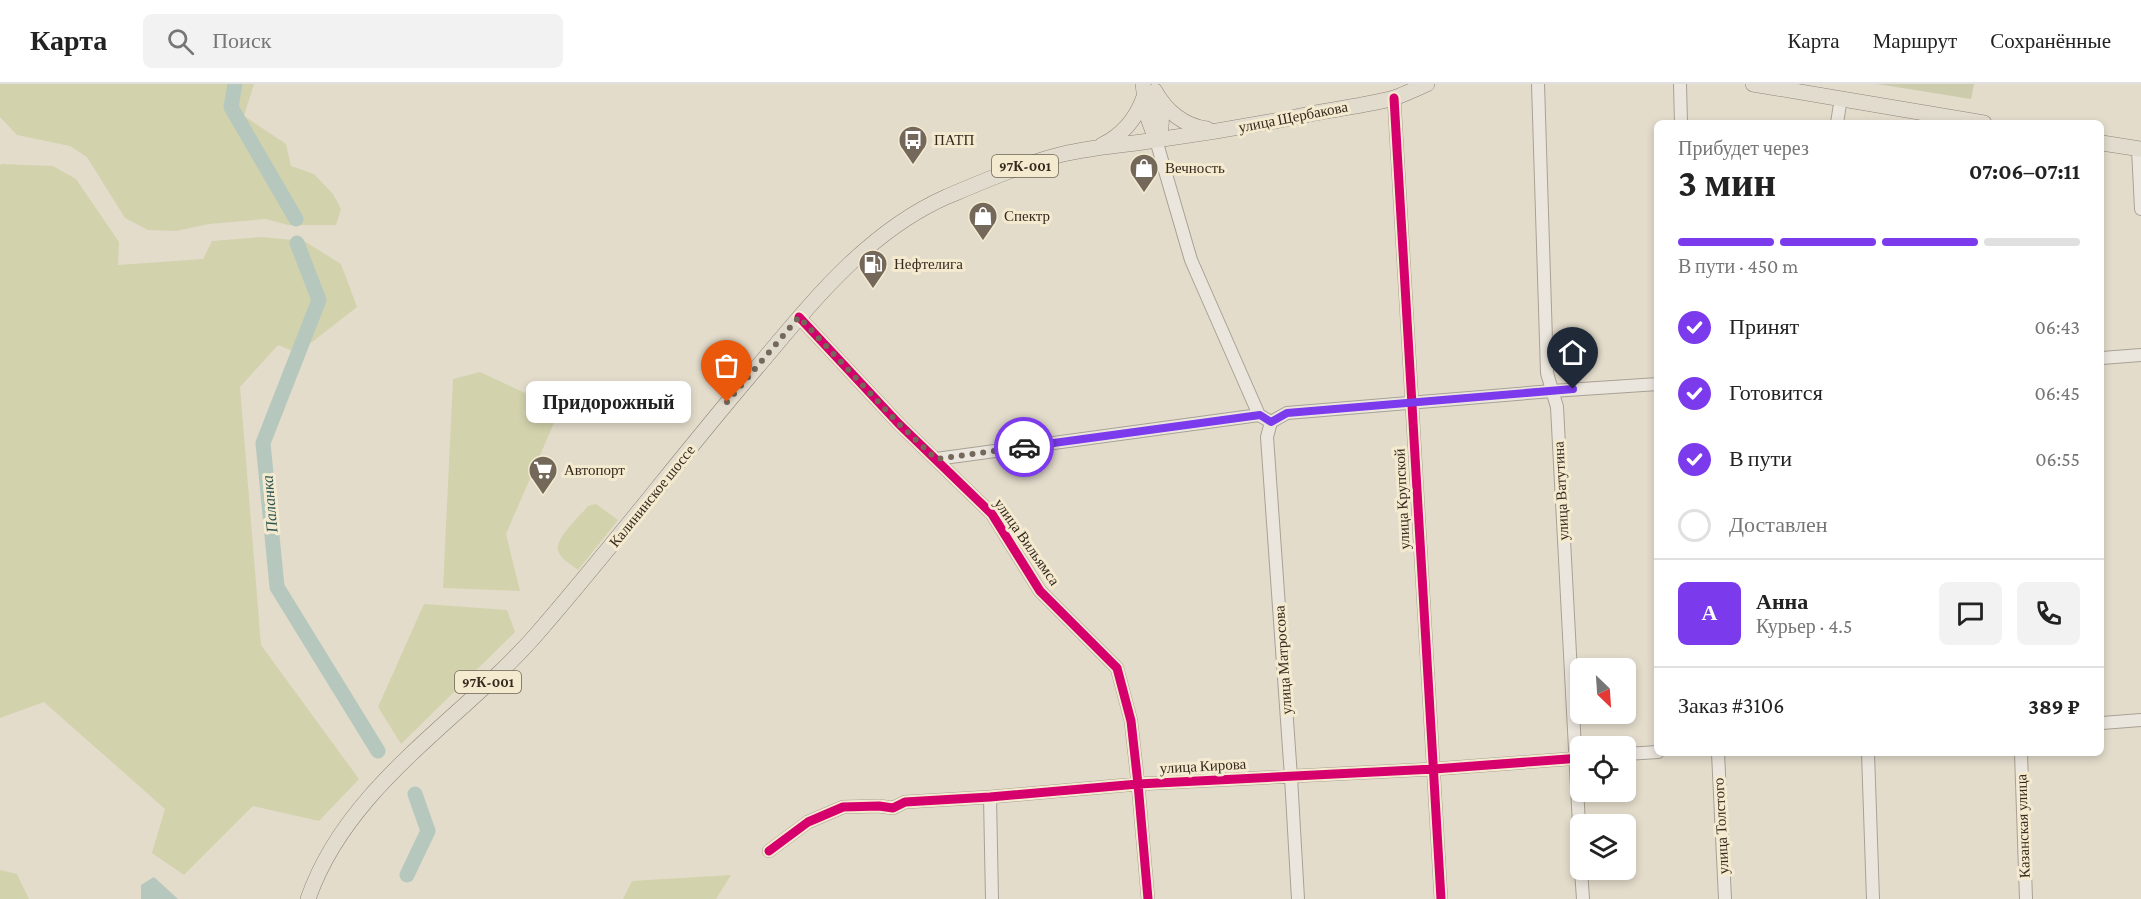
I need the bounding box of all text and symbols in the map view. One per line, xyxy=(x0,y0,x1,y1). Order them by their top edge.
search box xyxy=(143,14,563,68)
text: Карта xyxy=(30,25,107,56)
icon: search xyxy=(164,25,197,58)
text: Поиск xyxy=(212,28,271,53)
text: Карта xyxy=(1788,29,1840,53)
text: Маршрут xyxy=(1873,29,1957,53)
text: Сохранённые xyxy=(1990,29,2111,53)
street label: улица Щербакова xyxy=(1237,98,1349,135)
bus stop icon: ПАТП xyxy=(897,124,929,166)
place label: ПАТП xyxy=(934,132,975,148)
text: Прибудет через xyxy=(1678,137,1809,159)
shop icon: Вечность xyxy=(1128,152,1160,194)
road number: 97К-001 xyxy=(992,155,1058,177)
text: 07:06–07:11 xyxy=(1969,159,2080,184)
place label: Вечность xyxy=(1165,160,1225,176)
text: 3 мин xyxy=(1678,161,1776,204)
shop icon: Спектр xyxy=(967,200,999,242)
place label: Спектр xyxy=(1004,208,1050,224)
fuel station icon: Нефтелига xyxy=(857,248,889,290)
text: В пути · 450 m xyxy=(1678,255,1798,277)
place label: Нефтелига xyxy=(894,256,963,272)
icon: check xyxy=(1678,311,1711,344)
text: Принят xyxy=(1729,314,1799,339)
text: 06:43 xyxy=(2034,316,2080,338)
pin xyxy=(1547,327,1598,389)
icon: home xyxy=(1556,336,1589,369)
pin xyxy=(701,340,752,402)
icon: bag xyxy=(710,349,743,382)
icon: check xyxy=(1678,377,1711,410)
text: Готовится xyxy=(1729,380,1823,405)
callout: Придорожный xyxy=(526,381,691,423)
text: 06:45 xyxy=(2034,382,2080,404)
text: Придорожный xyxy=(542,391,675,413)
courier xyxy=(994,417,1054,477)
icon: car xyxy=(1008,431,1041,464)
street label: улица Ватутина xyxy=(1550,441,1572,541)
street label: Калининское шоссе xyxy=(606,442,698,550)
icon: check xyxy=(1678,443,1711,476)
text: В пути xyxy=(1729,446,1792,471)
street label: улица Крупской xyxy=(1391,448,1413,550)
text: 06:55 xyxy=(2035,448,2080,470)
supermarket icon: Автопорт xyxy=(527,454,559,496)
place label: Автопорт xyxy=(564,462,625,478)
water label: Паланка xyxy=(259,474,281,534)
street label: улица Вильямса xyxy=(991,496,1063,589)
text: Доставлен xyxy=(1729,512,1828,537)
button: chat xyxy=(1939,582,2002,645)
button: phone xyxy=(2017,582,2080,645)
text: Анна xyxy=(1756,589,1808,614)
text: А xyxy=(1702,600,1717,625)
street label: улица Матросова xyxy=(1271,605,1295,715)
text: Курьер · 4.5 xyxy=(1756,615,1852,637)
north arrow xyxy=(1570,658,1636,724)
map controls xyxy=(1570,658,1636,880)
road number: 97К-001 xyxy=(455,671,521,693)
text: Заказ #3106 xyxy=(1678,693,1784,718)
text: 389 ₽ xyxy=(2028,694,2080,719)
button: locate xyxy=(1570,736,1636,802)
street label: улица Кирова xyxy=(1159,756,1247,776)
street label: Казанская улица xyxy=(2013,773,2033,878)
street label: улица Толстого xyxy=(1710,777,1732,875)
button: layers xyxy=(1570,814,1636,880)

